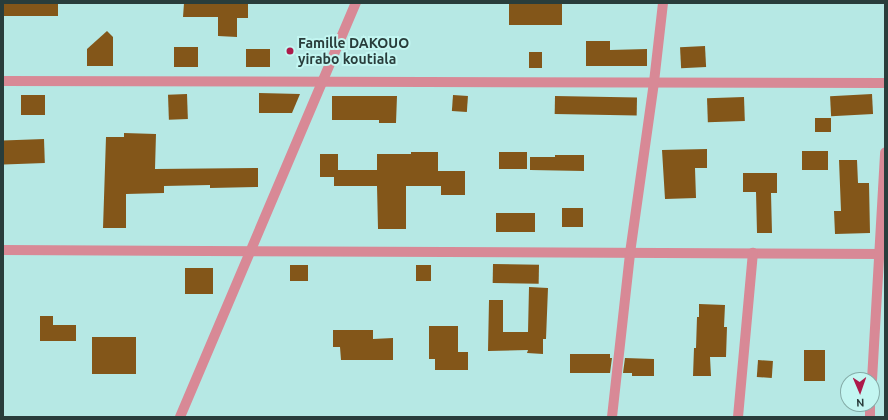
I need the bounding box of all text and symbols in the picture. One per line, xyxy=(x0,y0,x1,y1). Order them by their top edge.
place label: Famille DAKOUO yirabo koutiala xyxy=(298,35,409,68)
marker: Famille DAKOUO yirabo koutiala xyxy=(285,46,295,56)
north arrow xyxy=(840,372,880,412)
text: N xyxy=(856,397,865,409)

